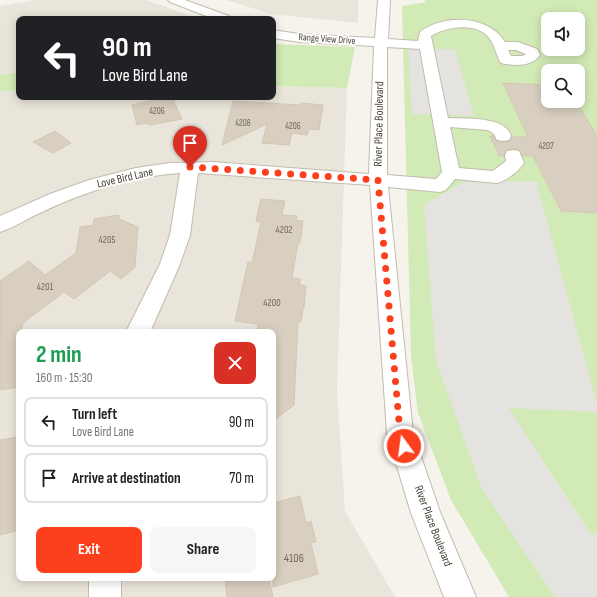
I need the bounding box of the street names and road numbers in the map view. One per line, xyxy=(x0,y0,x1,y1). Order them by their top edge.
street label: Range View Drive xyxy=(298,31,356,47)
street label: River Place Boulevard xyxy=(371,81,387,167)
street label: Love Bird Lane xyxy=(95,164,155,192)
street label: River Place Boulevard xyxy=(411,483,455,569)

